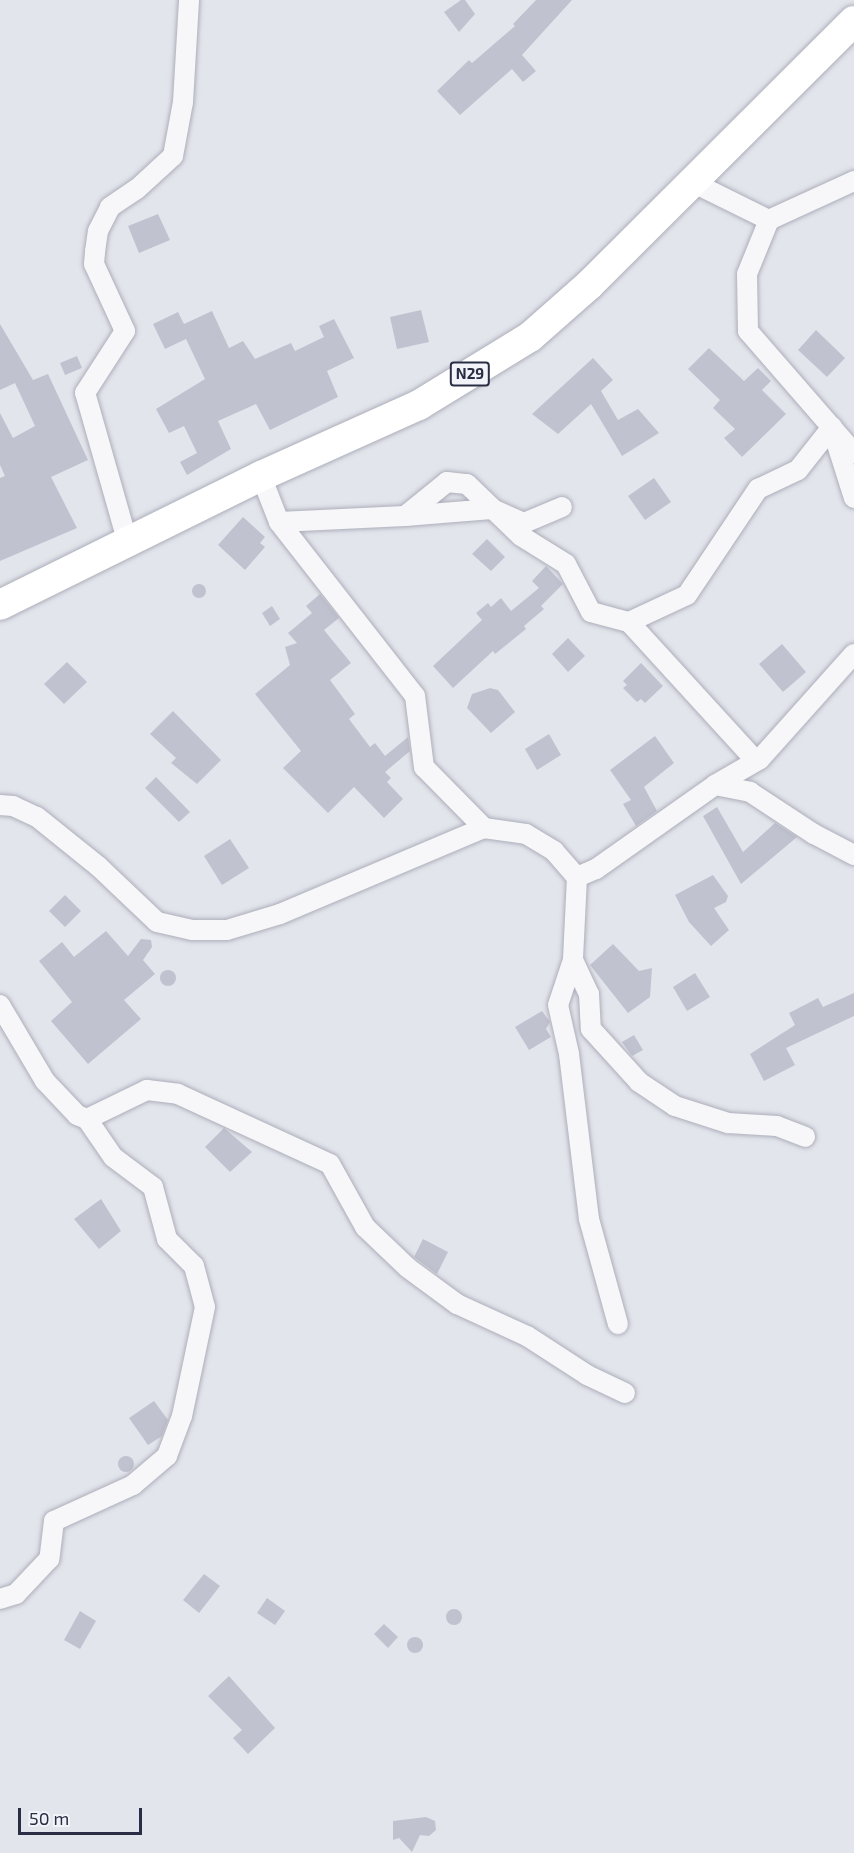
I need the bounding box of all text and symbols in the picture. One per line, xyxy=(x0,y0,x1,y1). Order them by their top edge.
road number: N29 xyxy=(449,362,491,386)
scale bar xyxy=(21,1796,146,1834)
text: 50 m xyxy=(29,1807,69,1829)

